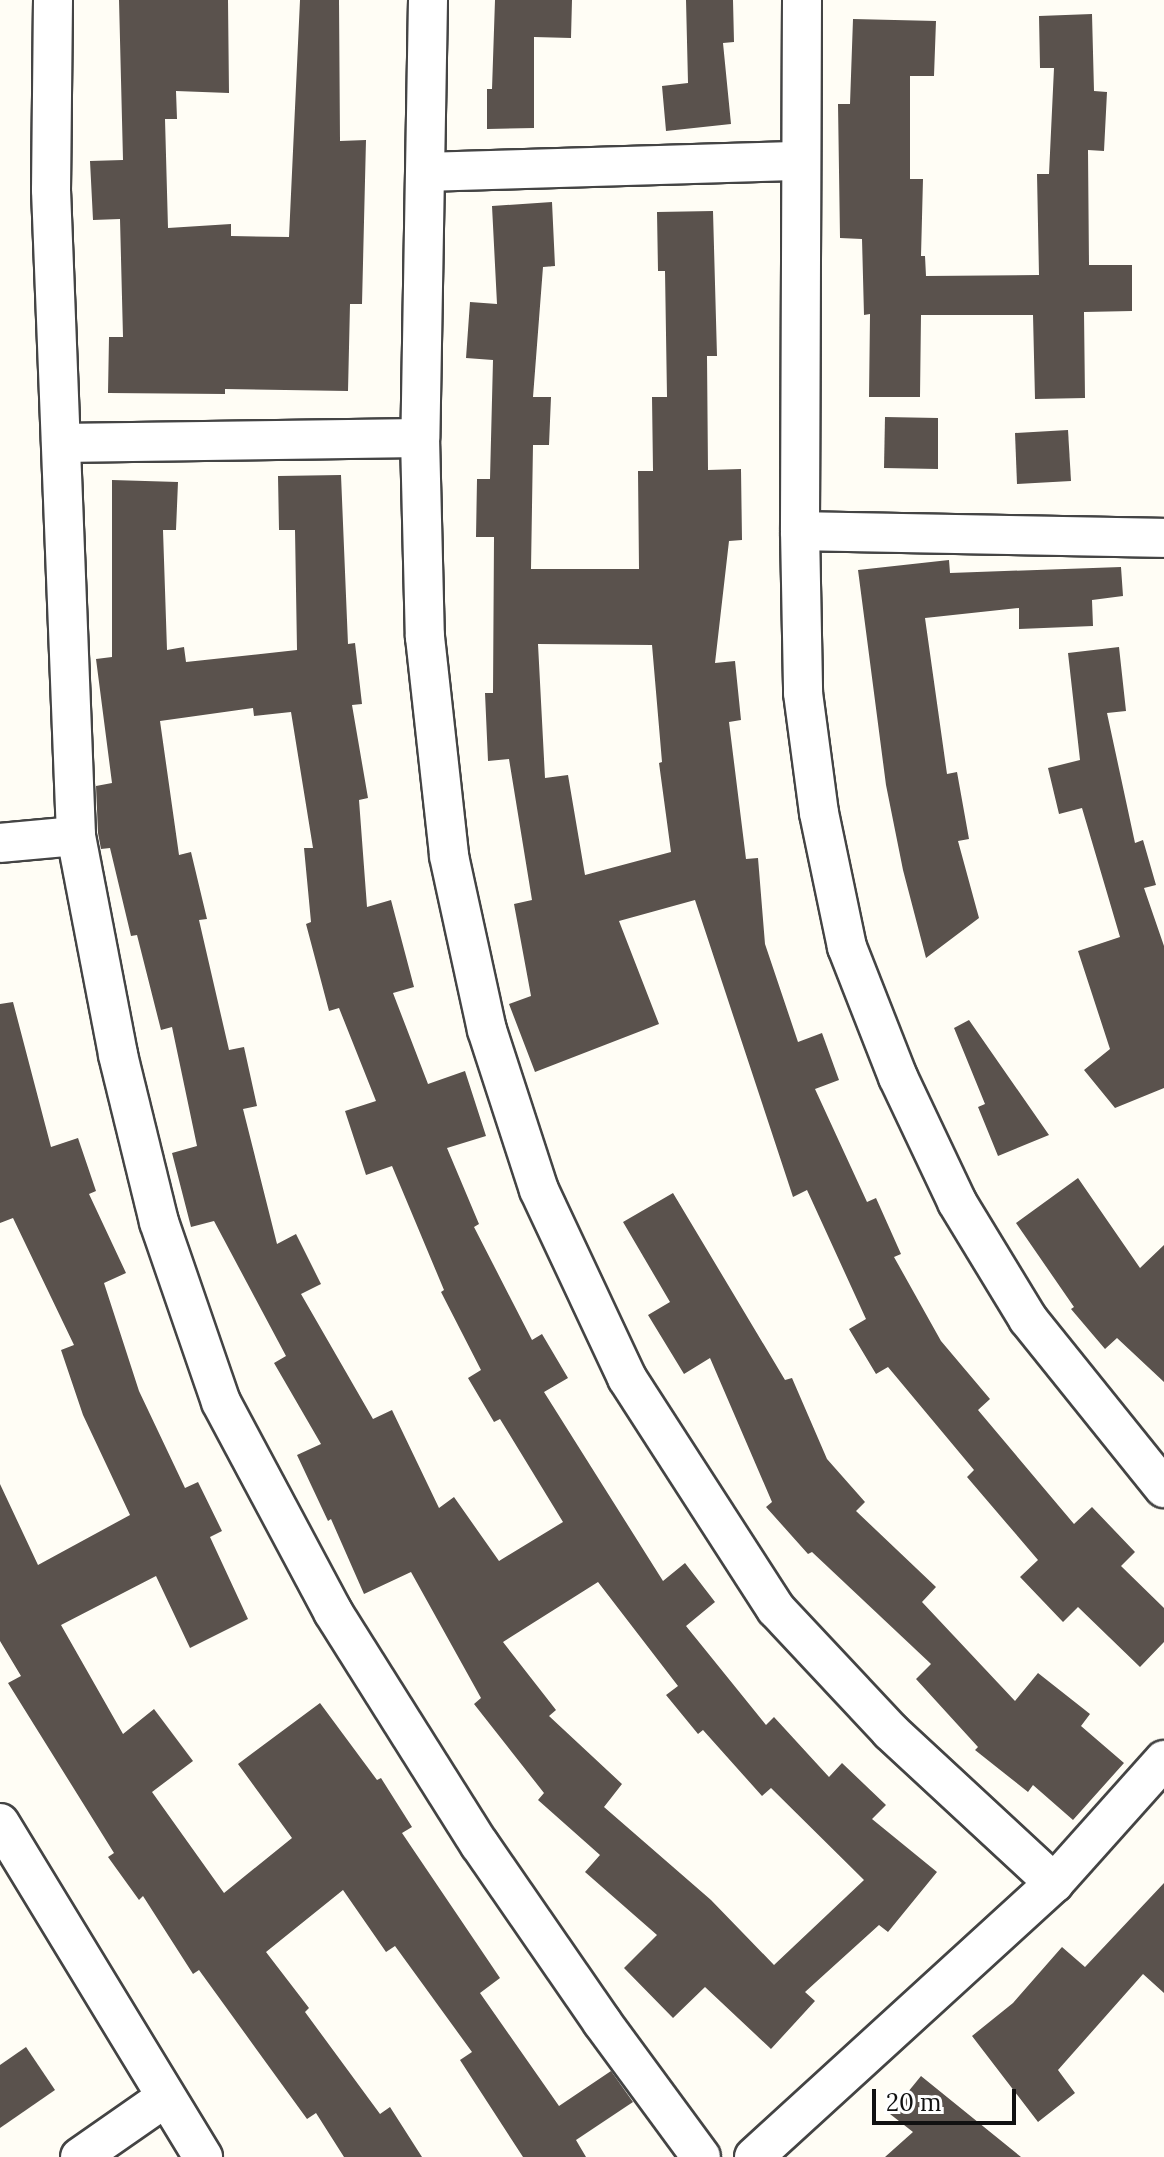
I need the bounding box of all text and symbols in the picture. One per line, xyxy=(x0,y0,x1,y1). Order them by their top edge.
scale bar xyxy=(876,2073,1020,2123)
text: 20 m xyxy=(886,2087,942,2118)

